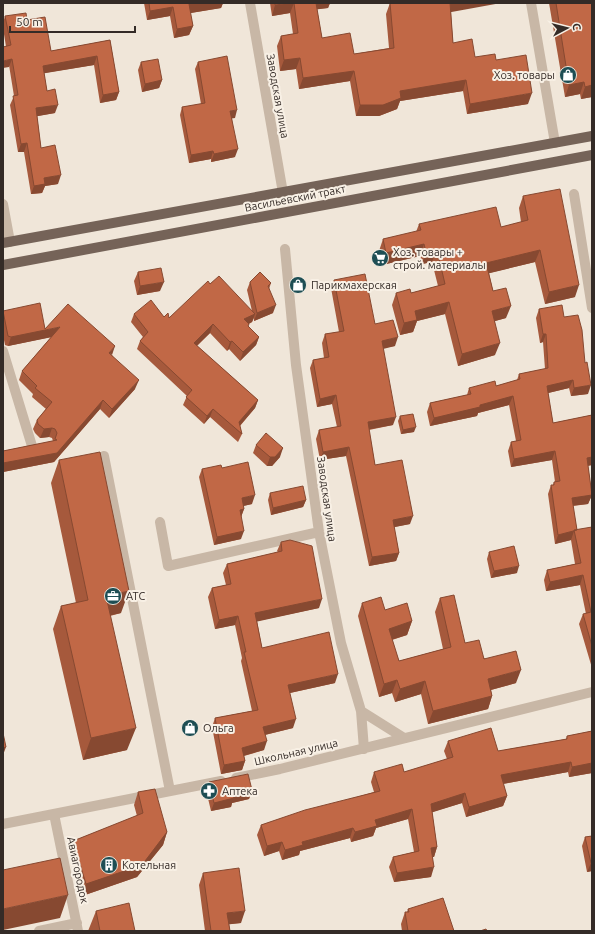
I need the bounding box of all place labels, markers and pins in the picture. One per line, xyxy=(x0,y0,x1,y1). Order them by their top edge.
shop icon: Хоз. товары xyxy=(558,65,578,85)
place label: Хоз. товары xyxy=(494,69,555,81)
place label: Хоз. товары + строй. материалы xyxy=(393,246,486,271)
supermarket icon: Хоз. товары + строй. материалы xyxy=(370,248,390,268)
shop icon: Парикмахерская xyxy=(288,275,308,295)
place label: Парикмахерская xyxy=(311,279,397,291)
office icon: АТС xyxy=(103,586,123,606)
place label: АТС xyxy=(126,590,146,602)
shop icon: Ольга xyxy=(180,718,200,738)
place label: Ольга xyxy=(203,722,234,734)
pharmacy icon: Аптека xyxy=(199,781,219,801)
place label: Аптека xyxy=(222,785,258,797)
building icon: Котельная xyxy=(99,855,119,875)
place label: Котельная xyxy=(122,859,176,871)

